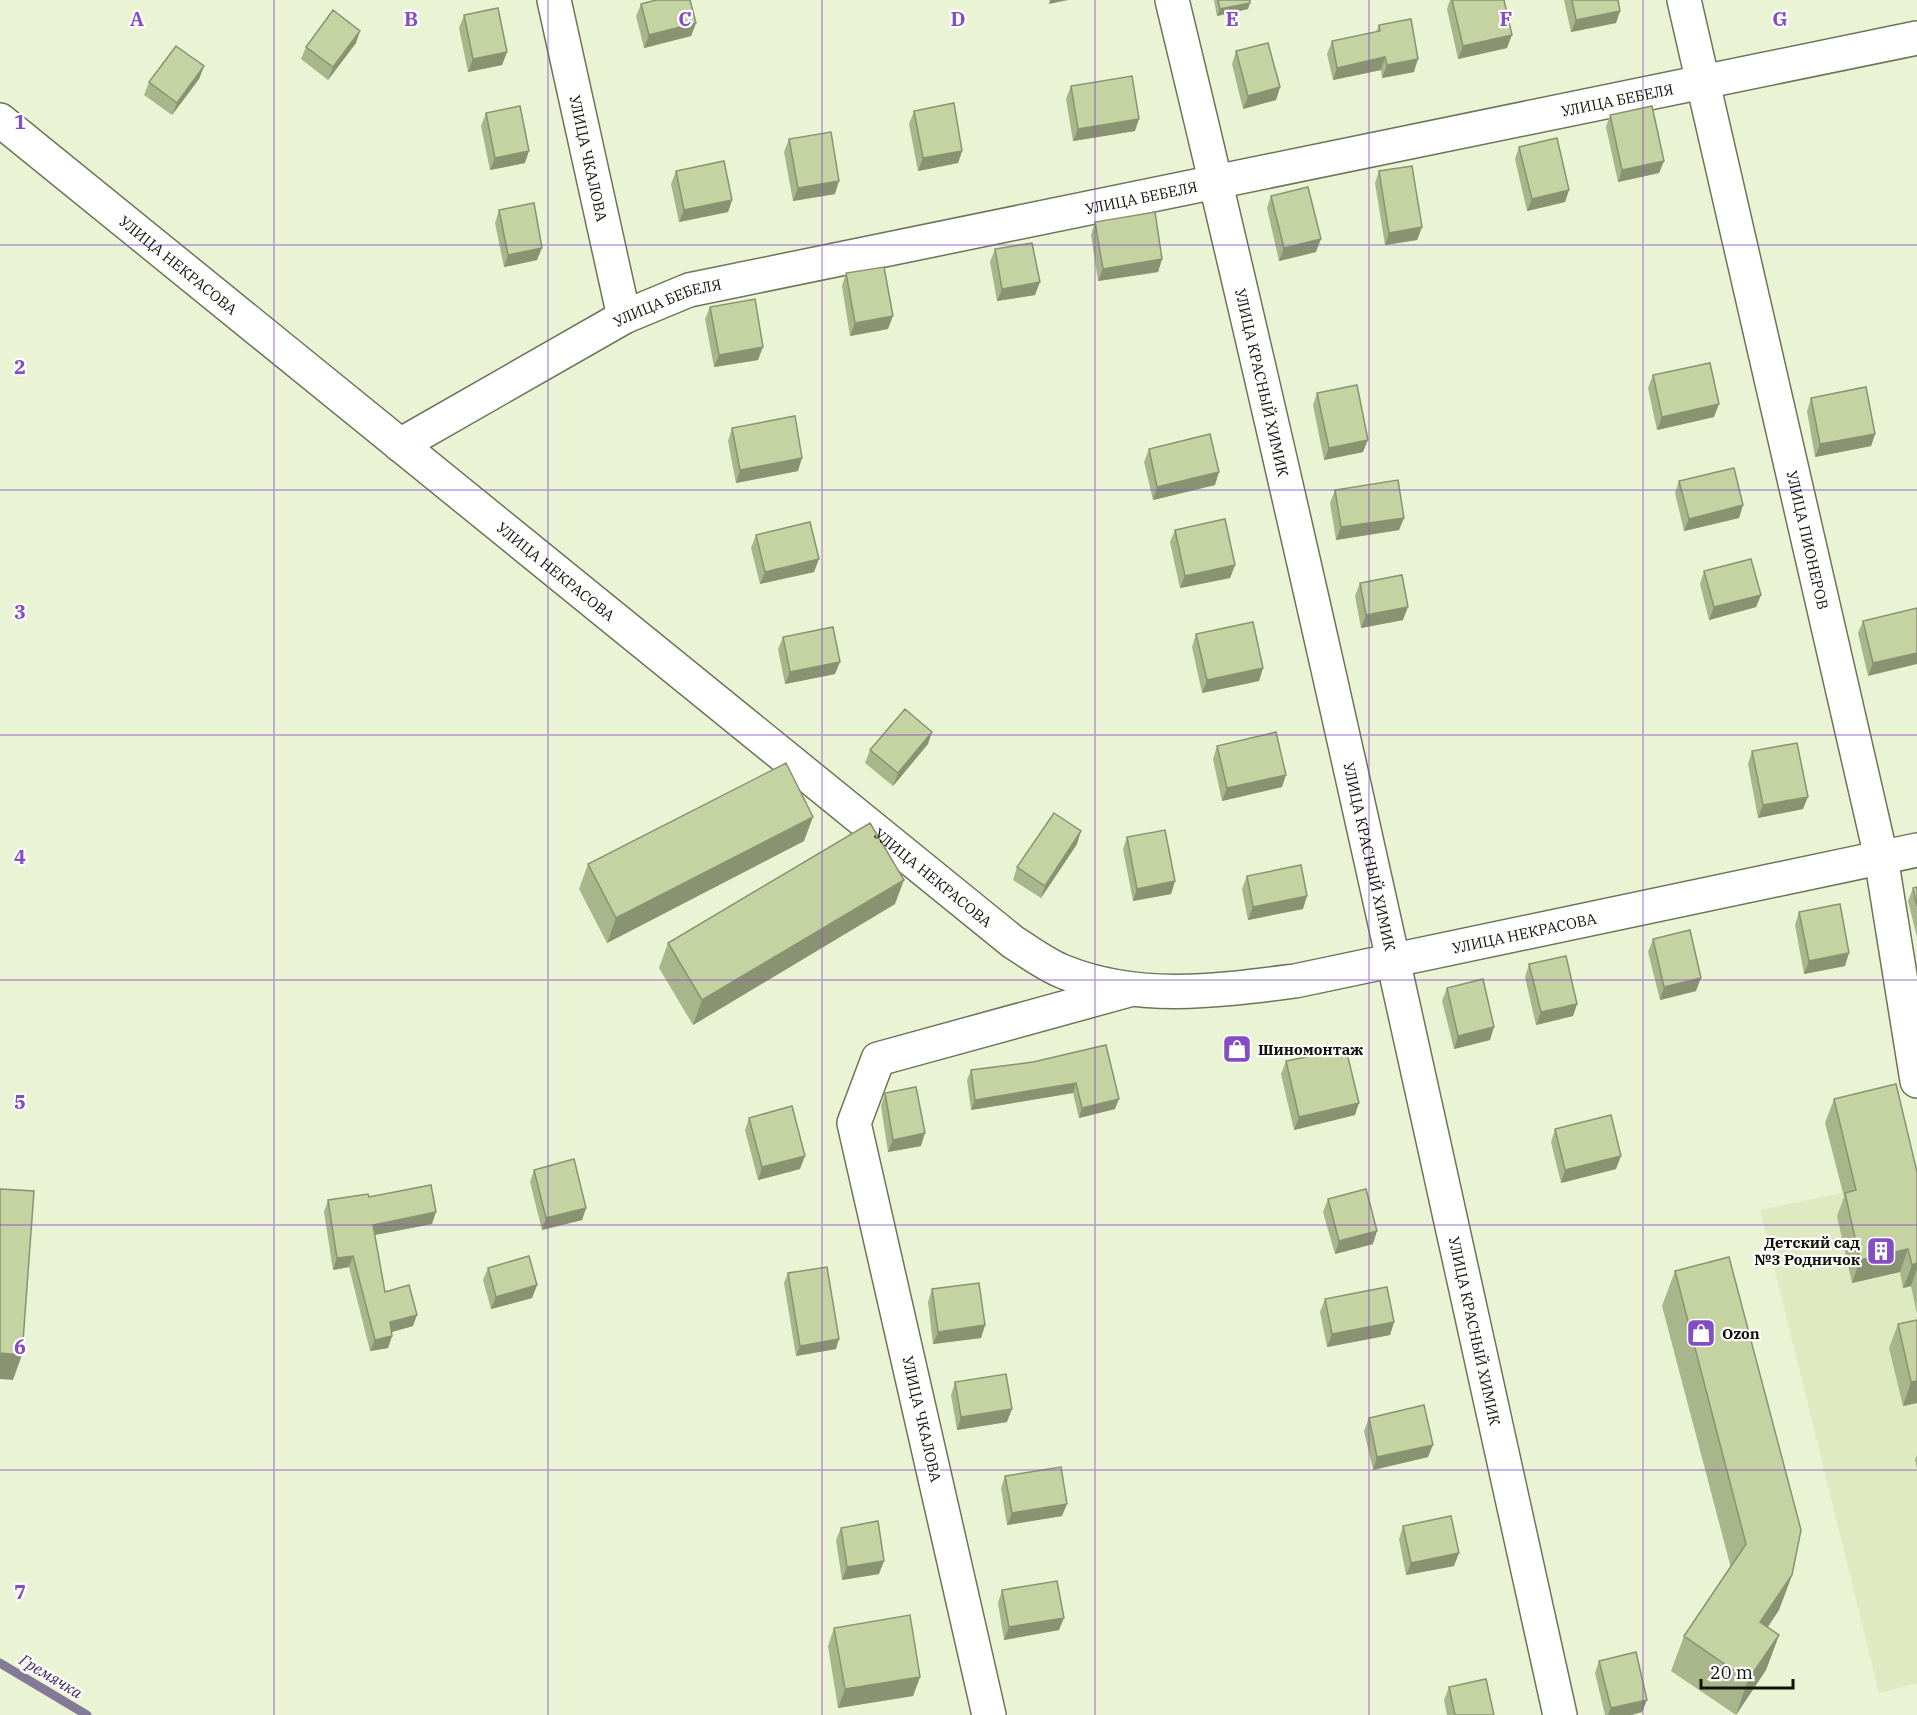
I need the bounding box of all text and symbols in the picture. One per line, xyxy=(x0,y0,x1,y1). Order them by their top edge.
text: A xyxy=(130,5,144,32)
text: B xyxy=(404,5,418,32)
text: C xyxy=(678,5,692,32)
text: D xyxy=(950,5,966,32)
text: E xyxy=(1225,5,1239,32)
text: F xyxy=(1500,5,1512,32)
text: G xyxy=(1772,5,1788,32)
street label: УЛИЦА БЕБЕЛЯ xyxy=(1559,79,1675,120)
street label: УЛИЦА ЧКАЛОВА xyxy=(566,93,612,224)
text: 1 xyxy=(14,108,26,135)
street label: УЛИЦА БЕБЕЛЯ xyxy=(1083,176,1199,218)
street label: УЛИЦА НЕКРАСОВА xyxy=(116,211,242,319)
street label: УЛИЦА БЕБЕЛЯ xyxy=(610,274,723,331)
street label: УЛИЦА КРАСНЫЙ ХИМИК xyxy=(1231,286,1294,479)
text: 2 xyxy=(14,353,26,380)
street label: УЛИЦА ПИОНЕРОВ xyxy=(1783,469,1833,611)
street label: УЛИЦА НЕКРАСОВА xyxy=(493,517,620,625)
text: 3 xyxy=(14,598,26,625)
street label: УЛИЦА КРАСНЫЙ ХИМИК xyxy=(1340,760,1400,953)
street label: УЛИЦА НЕКРАСОВА xyxy=(870,824,997,931)
text: 4 xyxy=(14,843,26,870)
street label: УЛИЦА НЕКРАСОВА xyxy=(1450,908,1599,957)
shop icon: Шиномонтаж xyxy=(1221,1033,1253,1065)
place label: Шиномонтаж xyxy=(1258,1040,1363,1059)
text: 5 xyxy=(14,1088,26,1115)
place label: Детский сад №3 Родничок xyxy=(1754,1233,1860,1269)
street label: УЛИЦА КРАСНЫЙ ХИМИК xyxy=(1445,1235,1505,1428)
building icon: Детский сад №3 Родничок xyxy=(1865,1235,1897,1267)
shop icon: Ozon xyxy=(1685,1317,1717,1349)
place label: Ozon xyxy=(1722,1324,1760,1343)
text: 6 xyxy=(14,1333,26,1360)
street label: УЛИЦА ЧКАЛОВА xyxy=(898,1354,946,1485)
text: 7 xyxy=(14,1578,26,1605)
water label: Гремячка xyxy=(15,1649,86,1703)
scale bar xyxy=(1701,1652,1792,1690)
text: 20 m xyxy=(1710,1661,1753,1684)

